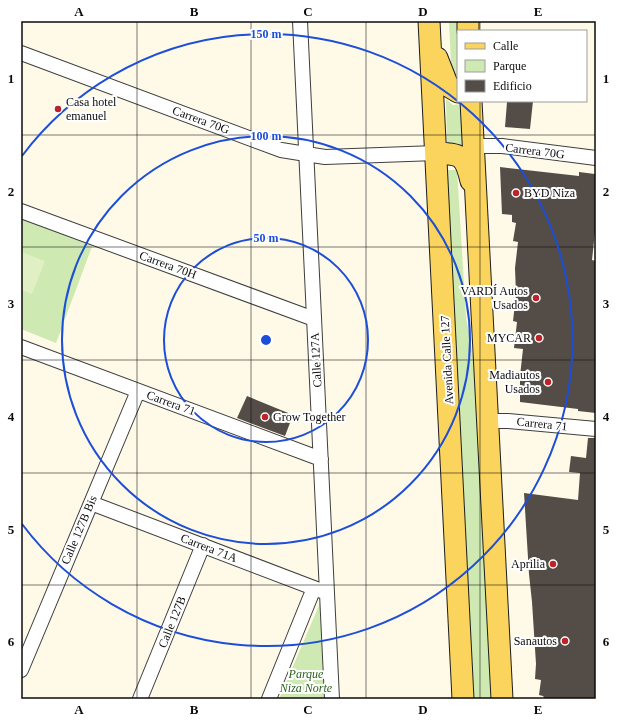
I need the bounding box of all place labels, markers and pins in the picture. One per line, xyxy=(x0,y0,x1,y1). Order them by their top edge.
place label: Casa hotel emanuel xyxy=(66,95,117,123)
marker: Casa hotel emanuel xyxy=(53,104,63,114)
place label: BYD Niza xyxy=(524,186,576,200)
marker: BYD Niza xyxy=(511,188,521,198)
place label: VARDÍ Autos Usados xyxy=(461,284,528,312)
marker: VARDÍ Autos Usados xyxy=(531,293,541,303)
place label: MYCAR xyxy=(487,331,531,345)
centre of rings xyxy=(259,333,273,347)
marker: MYCAR xyxy=(534,333,544,343)
place label: Madiautos Usados xyxy=(489,368,540,396)
marker: Madiautos Usados xyxy=(543,377,553,387)
place label: Grow Together xyxy=(273,410,346,424)
marker: Grow Together xyxy=(260,412,270,422)
place label: Aprilia xyxy=(511,557,546,571)
marker: Aprilia xyxy=(548,559,558,569)
place label: Sanautos xyxy=(514,634,557,648)
marker: Sanautos xyxy=(560,636,570,646)

